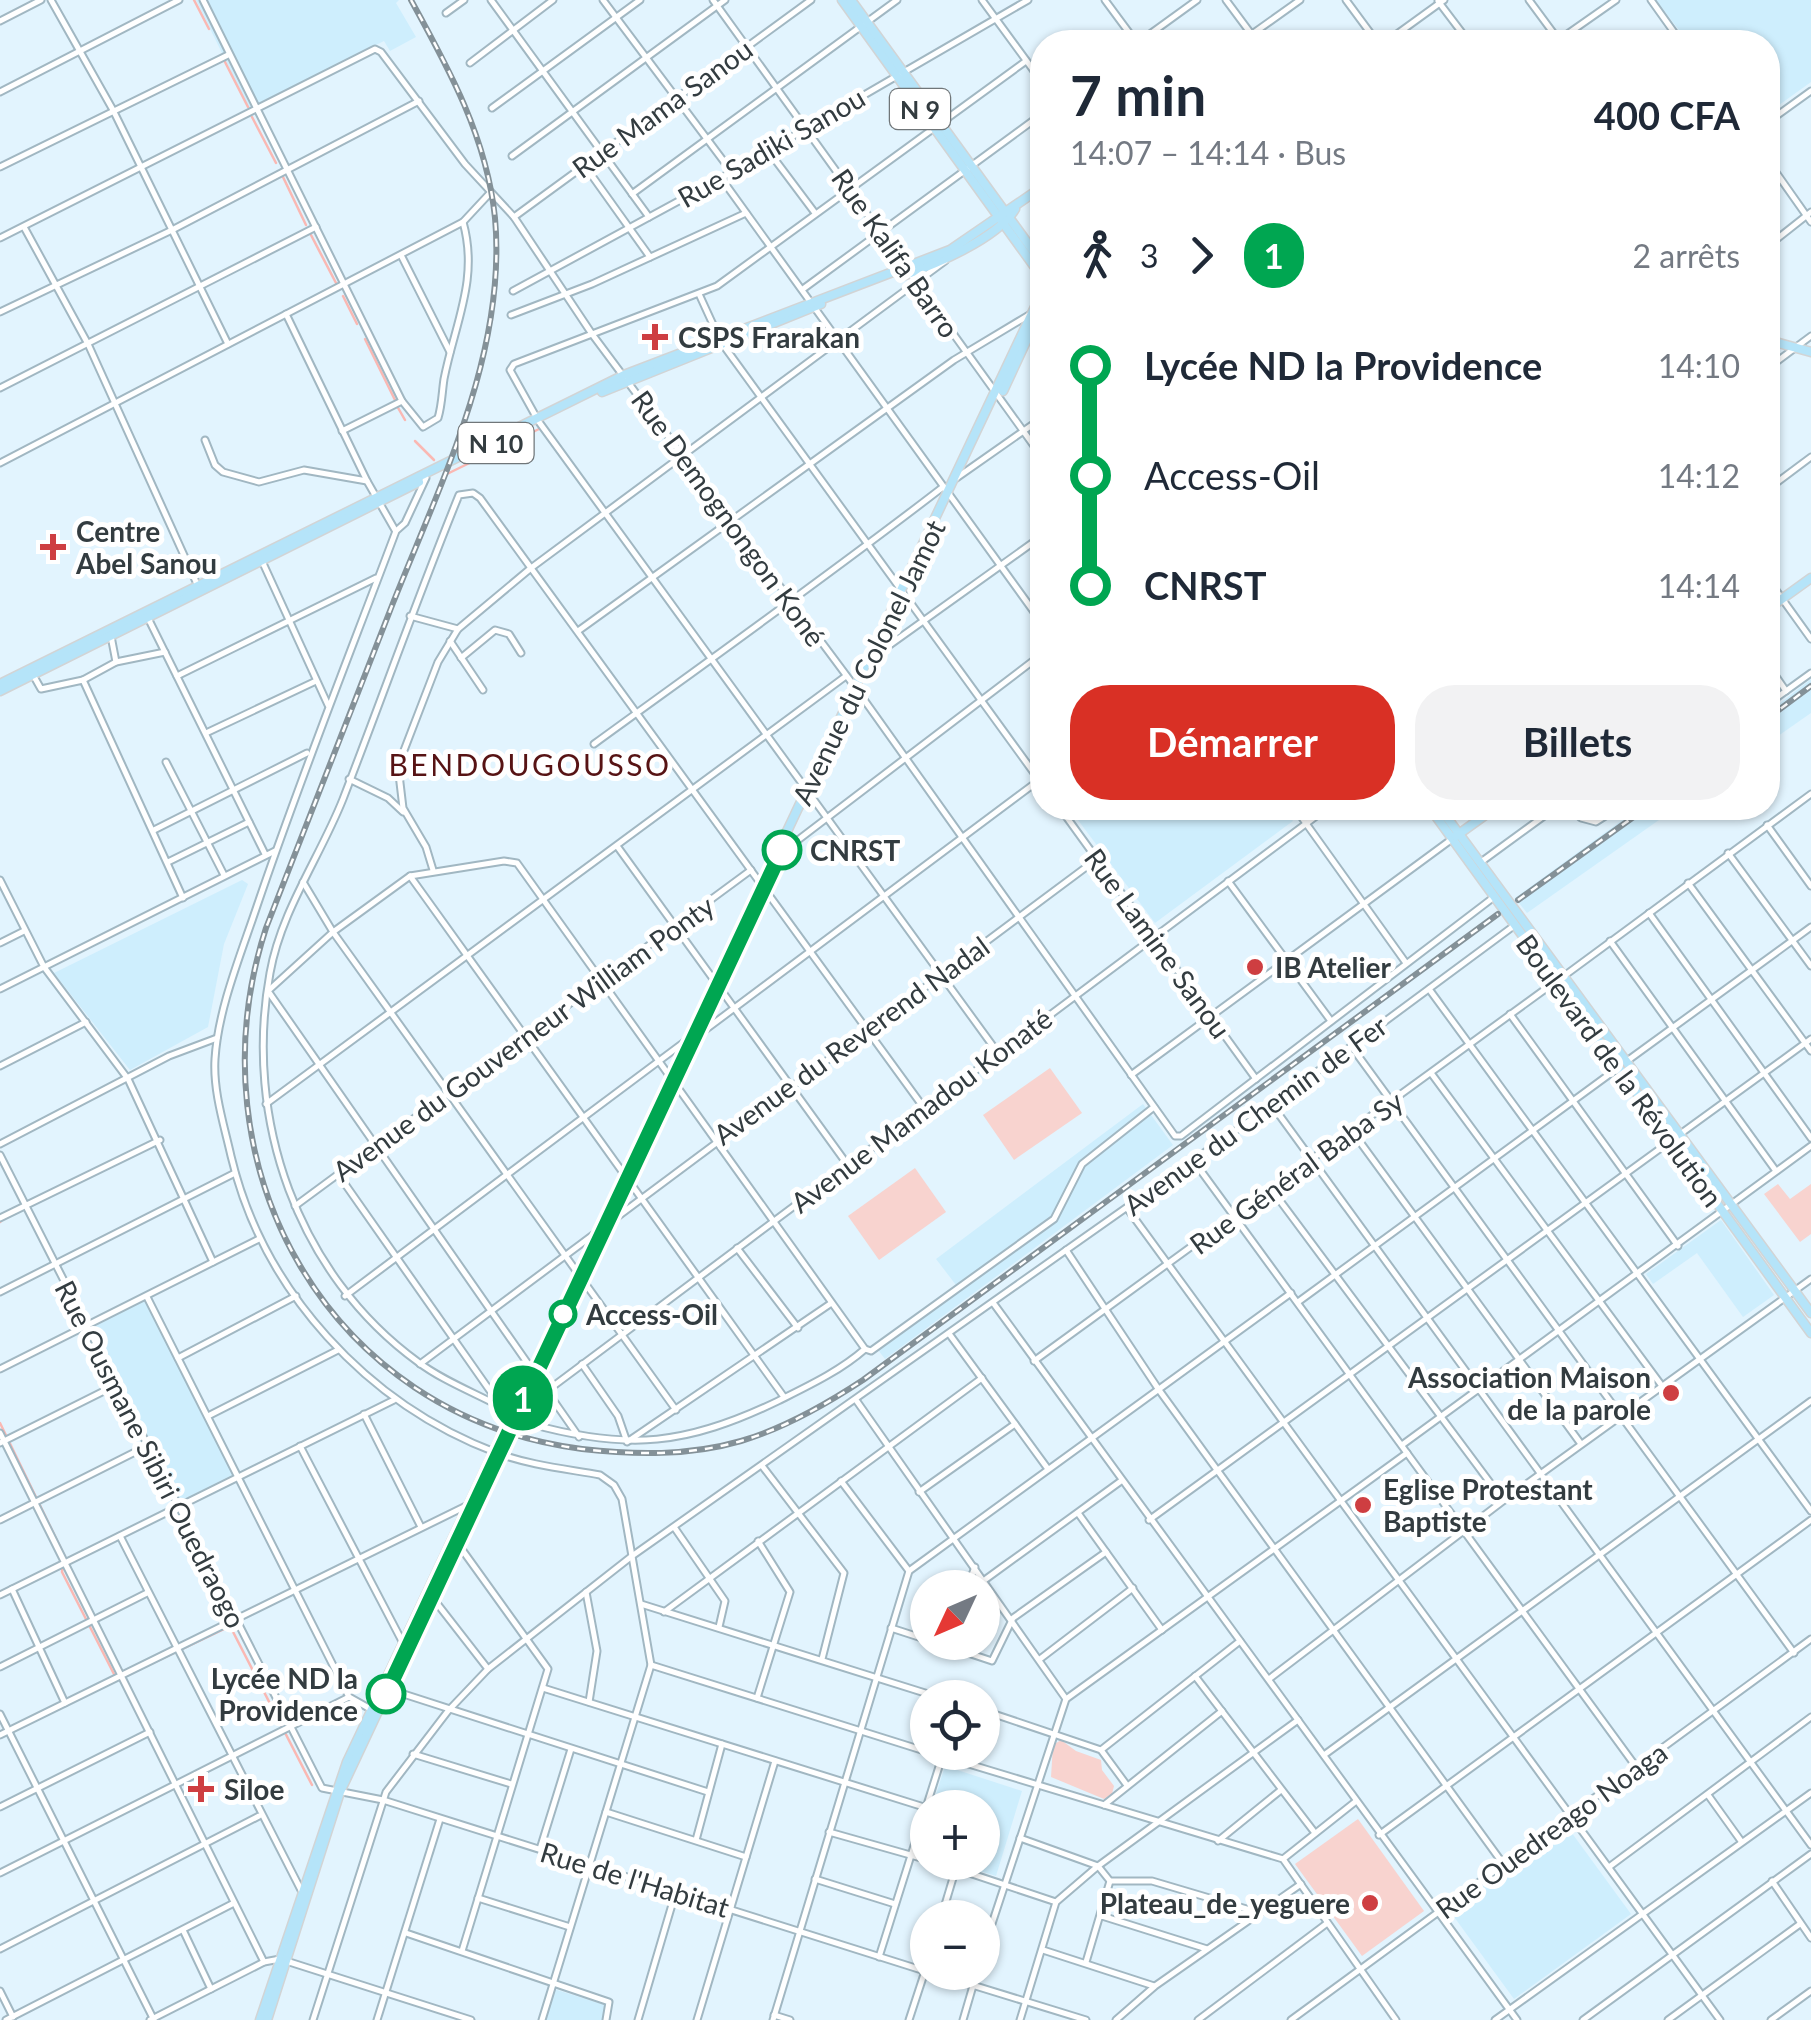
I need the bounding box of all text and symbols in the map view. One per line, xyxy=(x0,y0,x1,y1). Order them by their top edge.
street label: Rue Mama Sanou xyxy=(565,31,759,185)
text: 7 min xyxy=(1070,62,1206,128)
street label: Rue Sadiki Sanou xyxy=(672,80,870,214)
road number: N 9 xyxy=(890,89,950,129)
text: 400 CFA xyxy=(1594,92,1740,138)
text: 14:07 – 14:14 · Bus xyxy=(1070,133,1346,172)
street label: Rue Kalifa Barro xyxy=(825,162,967,344)
icon: walk xyxy=(1070,228,1125,283)
icon: forward xyxy=(1174,228,1229,283)
text: 1 xyxy=(1264,234,1284,276)
text: 3 xyxy=(1140,236,1159,275)
text: 2 arrêts xyxy=(1633,236,1740,275)
place label: CSPS Frarakan xyxy=(678,320,860,354)
marker: CSPS Frarakan xyxy=(642,324,668,350)
text: Lycée ND la Providence xyxy=(1144,342,1542,388)
text: 14:10 xyxy=(1658,346,1740,385)
street label: Rue Demognongon Koné xyxy=(625,384,833,652)
road number: N 10 xyxy=(458,423,534,463)
text: Access-Oil xyxy=(1144,452,1320,498)
text: 14:12 xyxy=(1658,456,1740,495)
place label: Centre Abel Sanou xyxy=(75,514,217,580)
street label: Avenue du Colonel Jamot xyxy=(784,514,952,810)
marker: Centre Abel Sanou xyxy=(40,534,66,560)
text: CNRST xyxy=(1144,562,1267,608)
text: 14:14 xyxy=(1658,566,1740,605)
button: Démarrer xyxy=(1070,685,1395,800)
button: Billets xyxy=(1415,685,1740,800)
district label: BENDOUGOUSSO xyxy=(388,746,672,782)
marker: CNRST xyxy=(763,831,801,869)
place label: CNRST xyxy=(810,833,900,867)
street label: Rue Lamine Sanou xyxy=(1078,842,1238,1044)
street label: Avenue du Gouverneur William Ponty xyxy=(326,888,721,1188)
street label: Boulevard de la Révolution xyxy=(1510,927,1730,1213)
street label: Avenue du Reverend Nadal xyxy=(707,929,995,1151)
place label: IB Atelier xyxy=(1275,950,1391,984)
marker: IB Atelier xyxy=(1244,956,1266,978)
street label: Avenue Mamadou Konaté xyxy=(784,1001,1058,1219)
street label: Avenue du Chemin de Fer xyxy=(1117,1008,1393,1222)
street label: Rue Général Baba Sy xyxy=(1183,1083,1410,1261)
street label: Rue Ousmane Sibiri Ouedraogo xyxy=(48,1275,254,1633)
place label: Access-Oil xyxy=(585,1297,718,1331)
marker: Access-Oil xyxy=(550,1301,576,1327)
place label: Association Maison de la parole xyxy=(1407,1360,1651,1426)
line badge: 1 xyxy=(490,1366,556,1430)
text: 1 xyxy=(513,1377,533,1419)
marker: Association Maison de la parole xyxy=(1660,1382,1682,1404)
place label: Eglise Protestant Baptiste xyxy=(1383,1472,1593,1538)
marker: Eglise Protestant Baptiste xyxy=(1352,1494,1374,1516)
north arrow xyxy=(910,1570,1000,1660)
map controls xyxy=(910,1570,1000,1990)
place label: Lycée ND la Providence xyxy=(211,1661,358,1727)
marker: Lycée ND la Providence xyxy=(367,1675,405,1713)
button: locate xyxy=(910,1680,1000,1770)
street label: Rue Ouedreago Noaga xyxy=(1429,1735,1673,1925)
place label: Siloe xyxy=(224,1772,284,1806)
marker: Siloe xyxy=(188,1776,214,1802)
button: + xyxy=(910,1790,1000,1880)
street label: Rue de l'Habitat xyxy=(537,1834,733,1924)
place label: Plateau_de_yeguere xyxy=(1100,1886,1350,1920)
marker: Plateau_de_yeguere xyxy=(1359,1892,1381,1914)
button: − xyxy=(910,1900,1000,1990)

